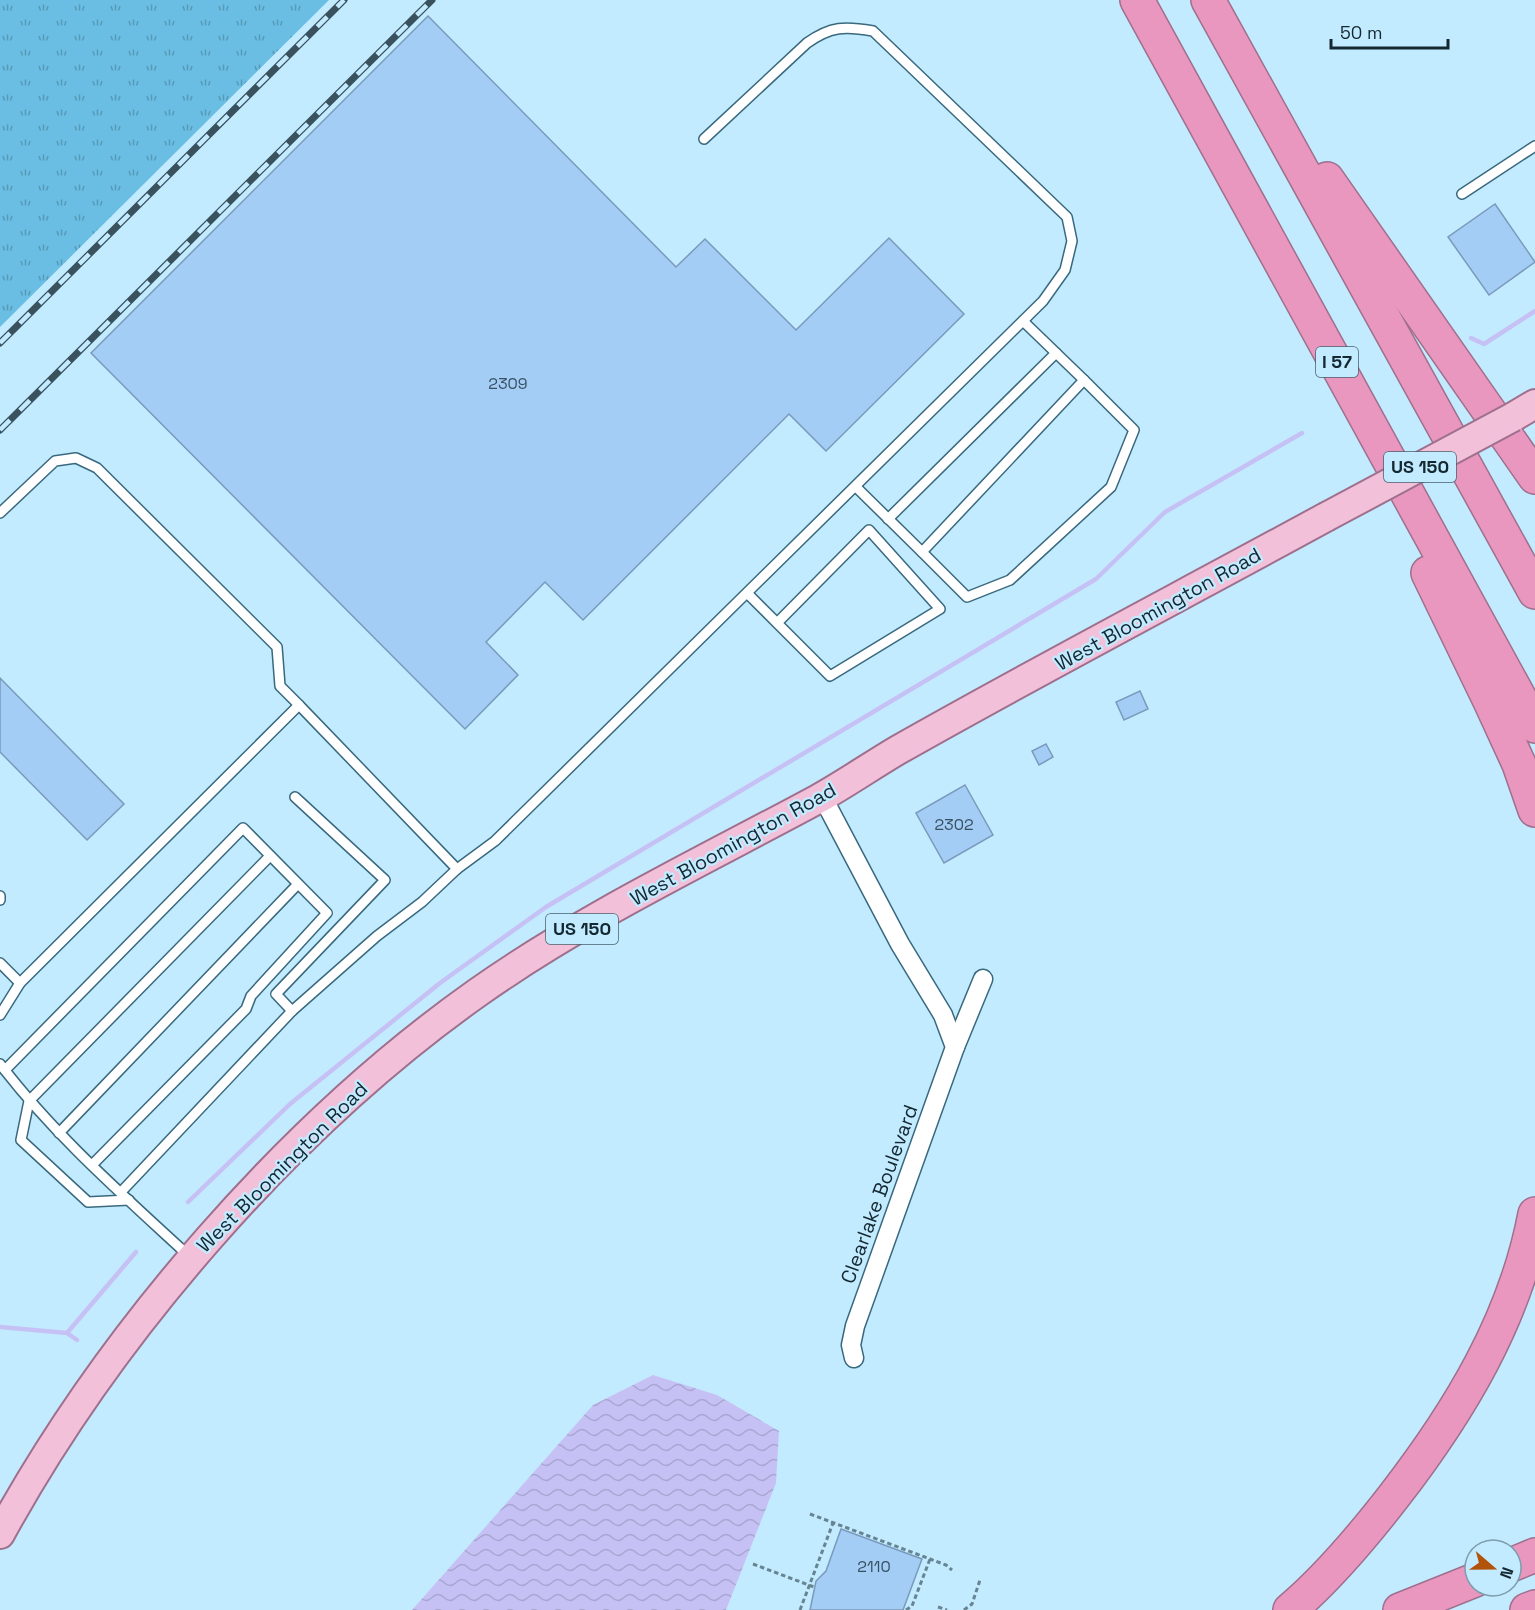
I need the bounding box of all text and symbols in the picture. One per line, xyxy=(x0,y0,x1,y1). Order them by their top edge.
scale bar xyxy=(1331,12,1448,50)
text: 50 m xyxy=(1340,21,1382,44)
road number: I 57 xyxy=(1316,347,1358,377)
house number: 2309 xyxy=(488,373,528,394)
road number: US 150 xyxy=(1384,452,1456,482)
street label: West Bloomington Road xyxy=(1050,542,1266,676)
street label: West Bloomington Road xyxy=(625,777,841,911)
house number: 2302 xyxy=(934,814,974,835)
road number: US 150 xyxy=(546,914,618,944)
street label: West Bloomington Road xyxy=(191,1076,373,1258)
street label: Clearlake Boulevard xyxy=(835,1101,923,1287)
north arrow xyxy=(1463,1538,1523,1598)
house number: 2110 xyxy=(857,1556,891,1577)
text: N xyxy=(1495,1564,1518,1582)

